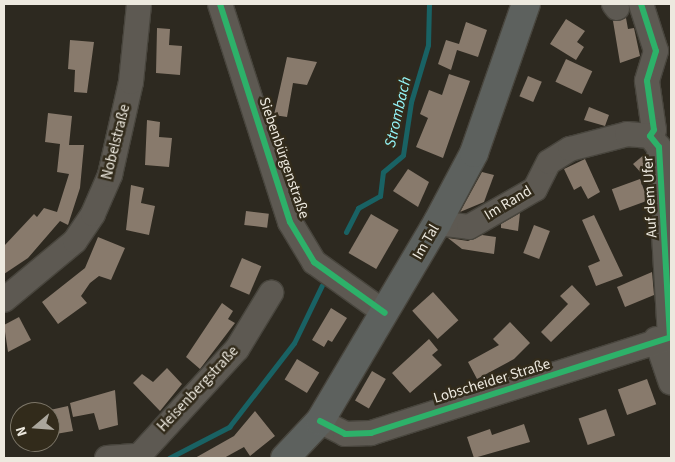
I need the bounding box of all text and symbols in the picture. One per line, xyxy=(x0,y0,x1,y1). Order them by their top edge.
water label: Strombach xyxy=(381,75,415,149)
street label: Siebenbürgenstraße xyxy=(255,95,313,221)
street label: Nobelstraße xyxy=(98,102,134,182)
street label: Auf dem Ufer xyxy=(639,156,661,238)
street label: Im Rand xyxy=(481,182,535,224)
street label: Im Tal xyxy=(409,221,443,263)
street label: Heisenbergstraße xyxy=(154,342,242,436)
street label: Lobscheider Straße xyxy=(431,355,553,407)
north arrow xyxy=(10,402,60,452)
text: N xyxy=(11,424,33,439)

